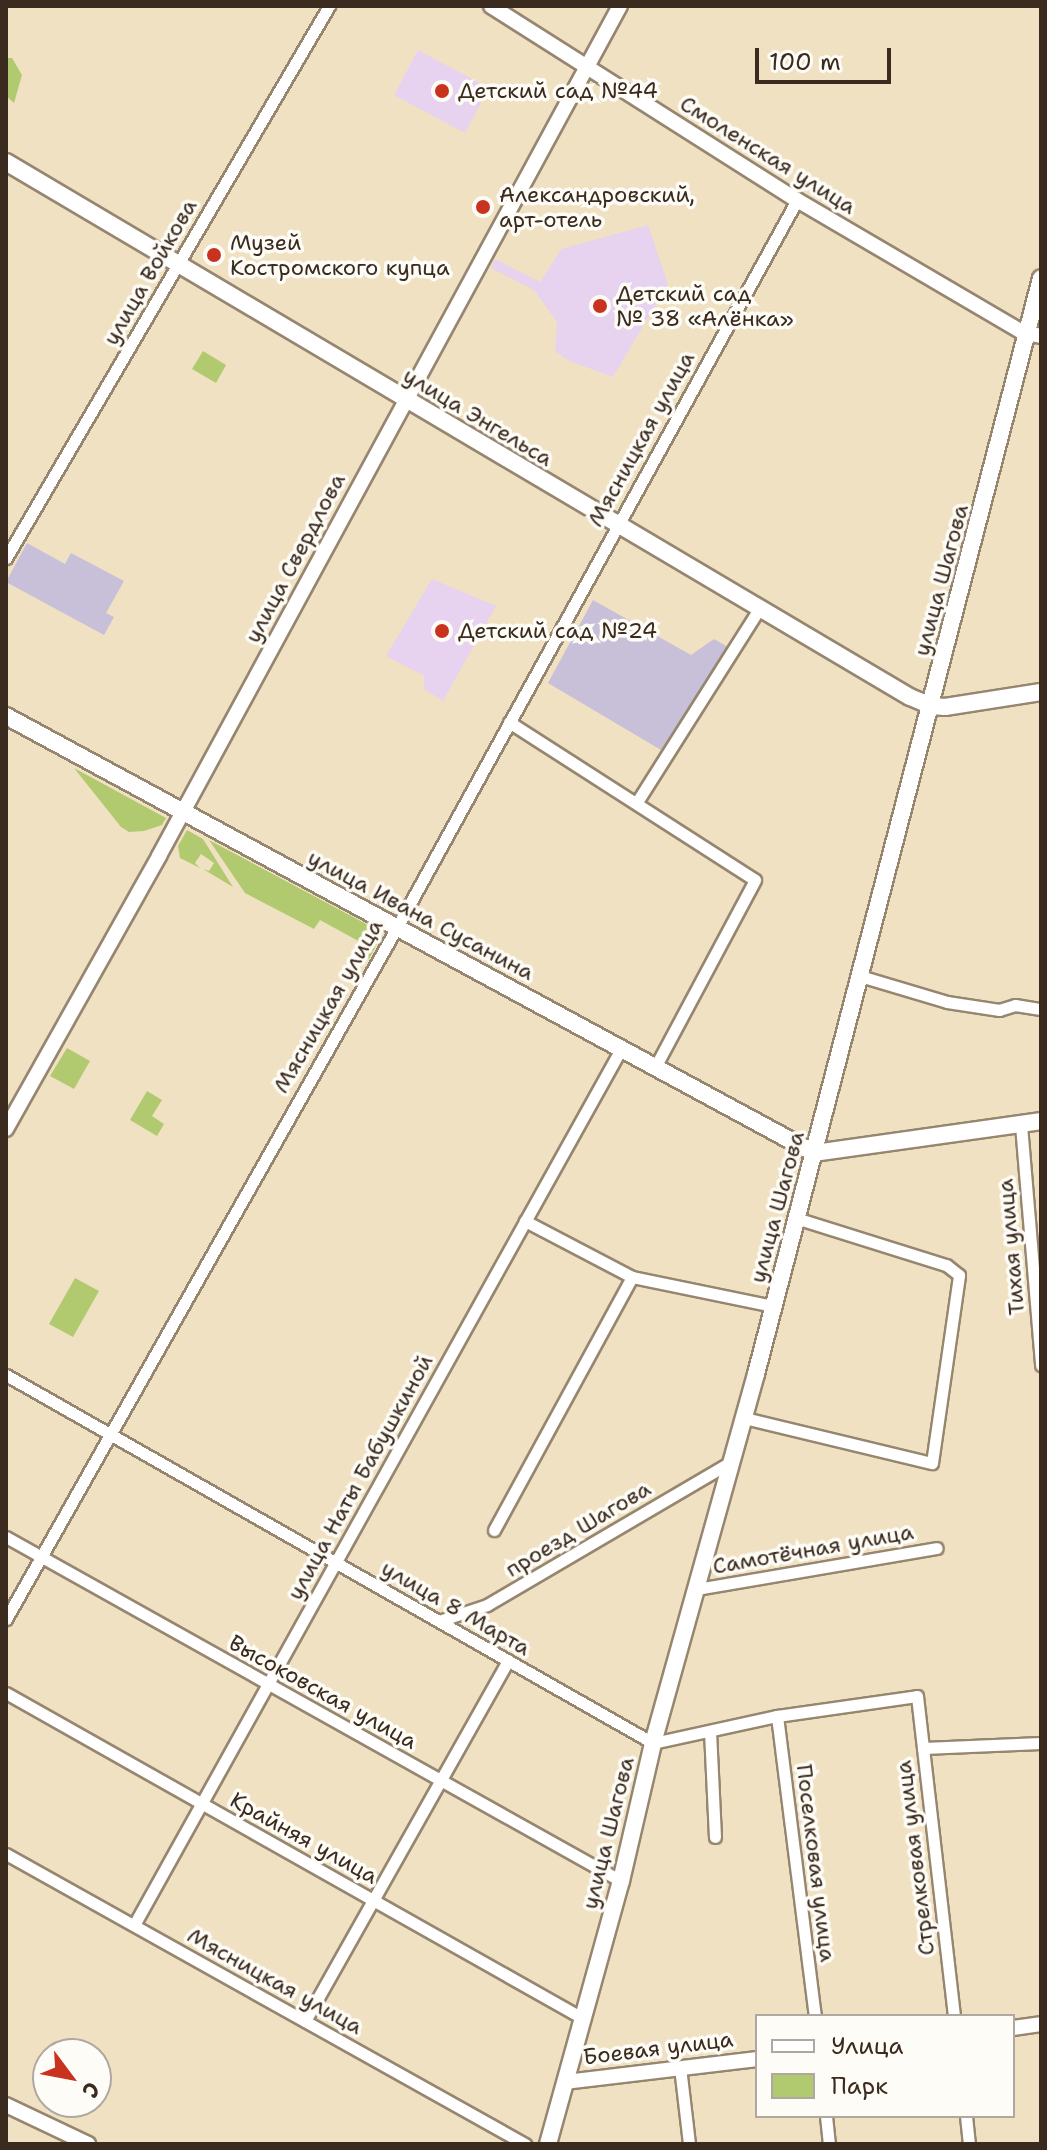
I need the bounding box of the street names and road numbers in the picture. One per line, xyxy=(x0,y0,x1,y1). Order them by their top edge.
street label: Смоленская улица xyxy=(675,90,861,220)
street label: улица Войкова xyxy=(98,194,202,350)
street label: Мясницкая улица xyxy=(582,347,700,531)
street label: улица Энгельса xyxy=(399,362,557,472)
street label: улица Свердлова xyxy=(239,469,351,647)
street label: улица Шагова xyxy=(908,501,974,659)
street label: улица Ивана Сусанина xyxy=(303,844,539,986)
street label: Мясницкая улица xyxy=(268,915,388,1097)
street label: улица Шагова xyxy=(744,1128,810,1286)
street label: Тихая улица xyxy=(992,1178,1030,1316)
street label: улица Наты Бабушкиной xyxy=(281,1350,439,1604)
street label: проезд Шагова xyxy=(501,1475,655,1583)
street label: Самотёчная улица xyxy=(711,1518,915,1580)
street label: улица 8 Марта xyxy=(377,1555,535,1661)
street label: Высоковская улица xyxy=(224,1629,422,1755)
street label: улица Шагова xyxy=(576,1754,640,1912)
street label: Стрелковая улица xyxy=(890,1759,940,1957)
street label: Поселковая улица xyxy=(791,1763,841,1963)
street label: Крайняя улица xyxy=(226,1787,382,1889)
street label: Мясницкая улица xyxy=(183,1922,367,2040)
street label: Боевая улица xyxy=(581,2026,735,2070)

